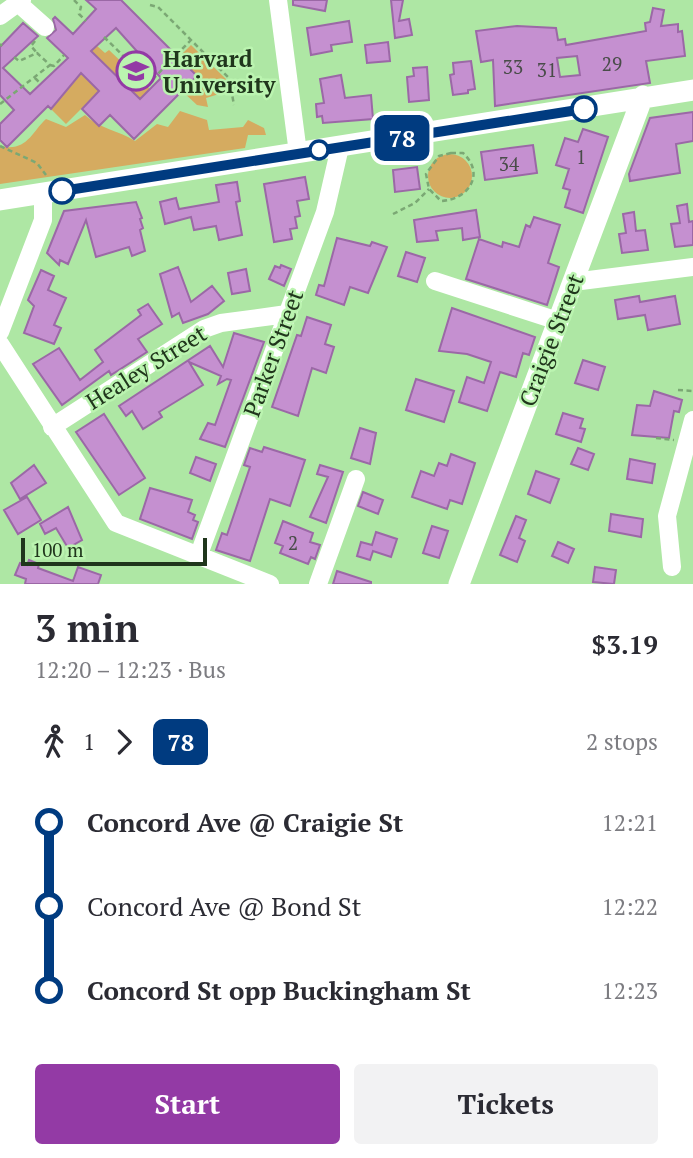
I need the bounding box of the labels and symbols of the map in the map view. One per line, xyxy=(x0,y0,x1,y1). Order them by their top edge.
place label: Harvard University xyxy=(163,43,276,100)
school or university icon: Harvard University xyxy=(115,50,157,92)
house number: 29 xyxy=(602,51,622,76)
house number: 33 xyxy=(503,54,523,79)
house number: 31 xyxy=(537,57,557,82)
unlabelled marker xyxy=(571,96,597,122)
line badge: 78 xyxy=(370,115,434,161)
unlabelled marker xyxy=(309,140,329,160)
house number: 1 xyxy=(576,144,586,169)
house number: 34 xyxy=(499,151,520,176)
unlabelled marker xyxy=(49,178,75,204)
street label: Craigie Street xyxy=(511,269,591,411)
street label: Parker Street xyxy=(236,285,310,421)
street label: Healey Street xyxy=(80,317,213,416)
house number: 2 xyxy=(288,530,298,555)
scale bar xyxy=(21,535,206,567)

